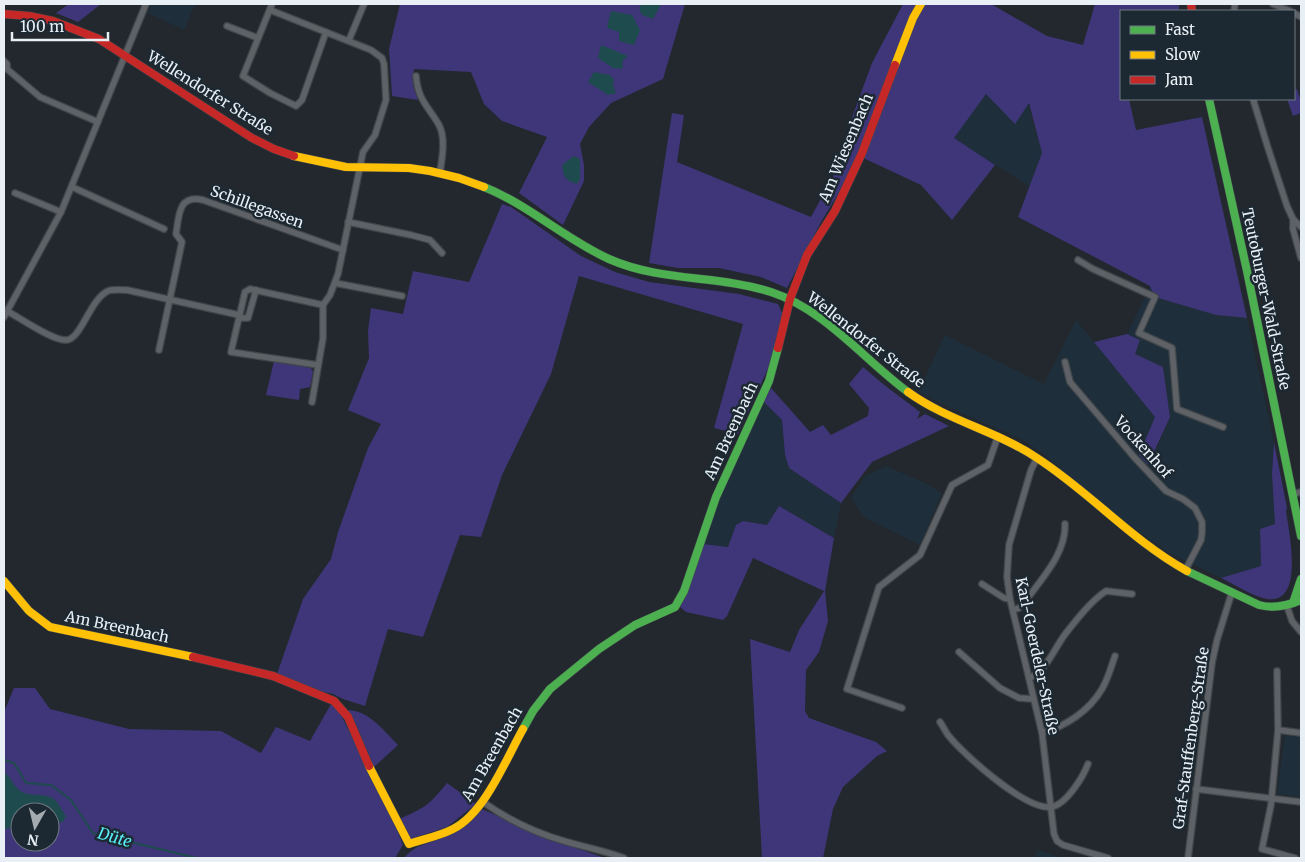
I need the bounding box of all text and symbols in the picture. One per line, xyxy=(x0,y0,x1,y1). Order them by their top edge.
scale bar xyxy=(12,10,109,42)
legend xyxy=(1120,10,1295,100)
text: 100 m xyxy=(20,17,64,36)
text: Fast xyxy=(1165,20,1195,39)
text: Slow xyxy=(1165,45,1200,64)
street label: Wellendorfer Straße xyxy=(143,46,277,139)
text: Jam xyxy=(1164,70,1193,89)
street label: Am Wiesenbach xyxy=(814,91,877,206)
street label: Schillegassen xyxy=(208,181,307,232)
street label: Teutoburger-Wald-Straße xyxy=(1238,206,1295,392)
street label: Wellendorfer Straße xyxy=(803,287,929,392)
street label: Am Breenbach xyxy=(699,379,762,484)
street label: Vockenhof xyxy=(1110,411,1177,483)
street label: Karl-Goerdeler-Straße xyxy=(1011,575,1064,737)
street label: Am Breenbach xyxy=(62,606,171,647)
street label: Graf-Stauffenberg-Straße xyxy=(1168,645,1213,830)
street label: Am Breenbach xyxy=(456,703,526,805)
north arrow xyxy=(10,802,60,852)
water label: Düte xyxy=(95,822,134,851)
text: N xyxy=(26,830,40,850)

